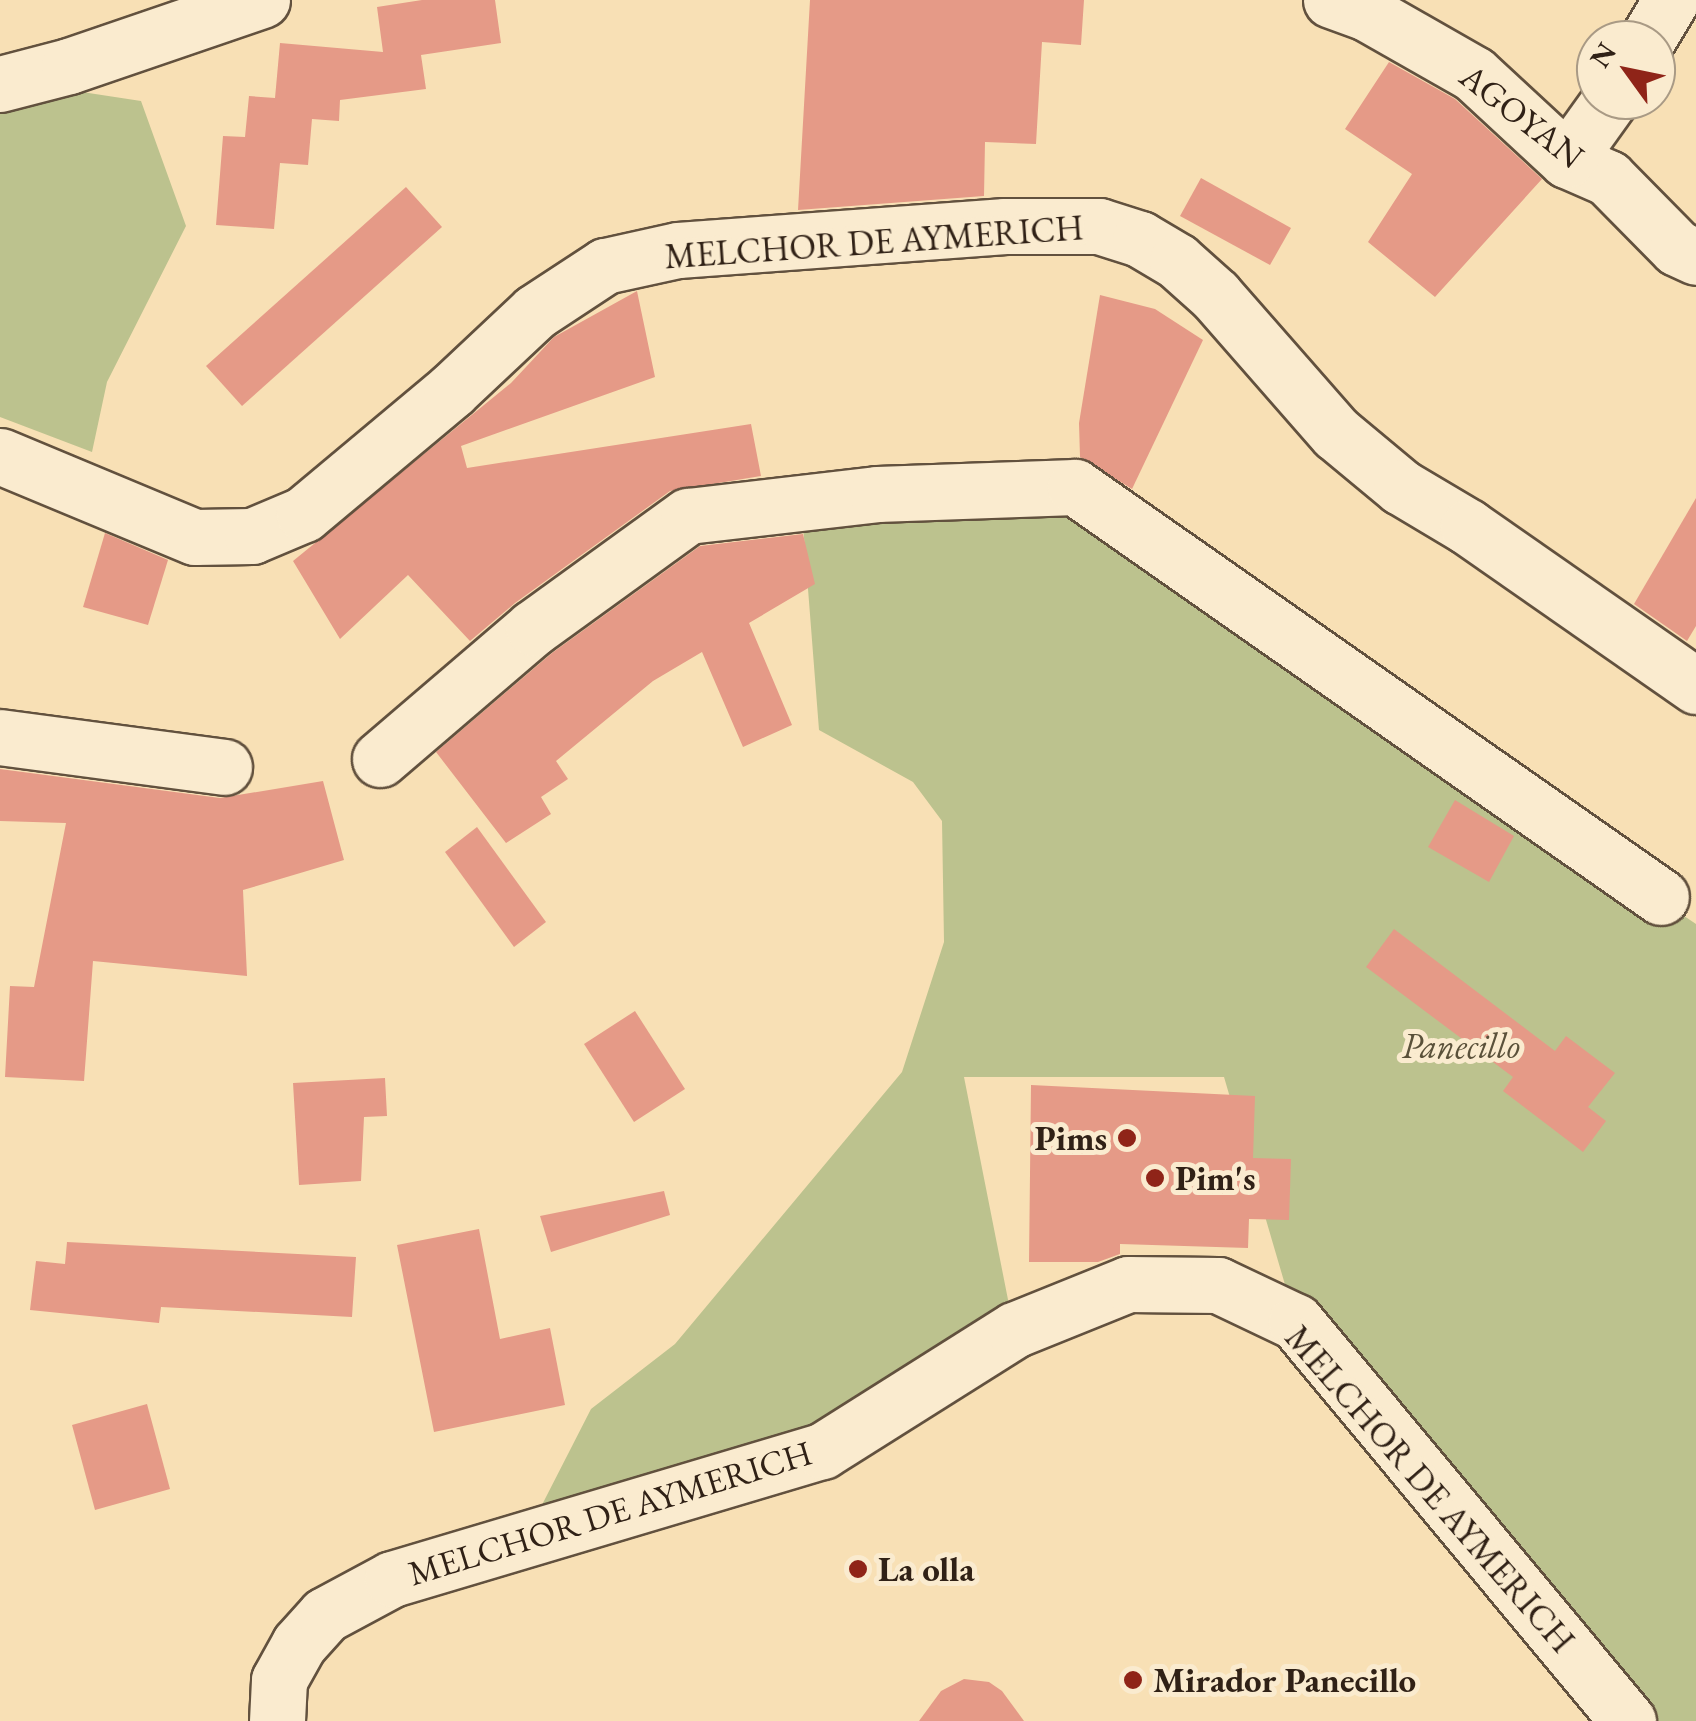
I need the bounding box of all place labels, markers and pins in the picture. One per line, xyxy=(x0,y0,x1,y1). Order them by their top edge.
place label: Pims xyxy=(1035,1117,1107,1159)
marker: Pims xyxy=(1116,1127,1138,1149)
place label: Pim's xyxy=(1175,1157,1256,1199)
marker: Pim's xyxy=(1144,1167,1166,1189)
place label: La olla xyxy=(878,1548,974,1590)
marker: La olla xyxy=(847,1558,869,1580)
place label: Mirador Panecillo xyxy=(1153,1659,1416,1701)
marker: Mirador Panecillo xyxy=(1122,1669,1144,1691)

